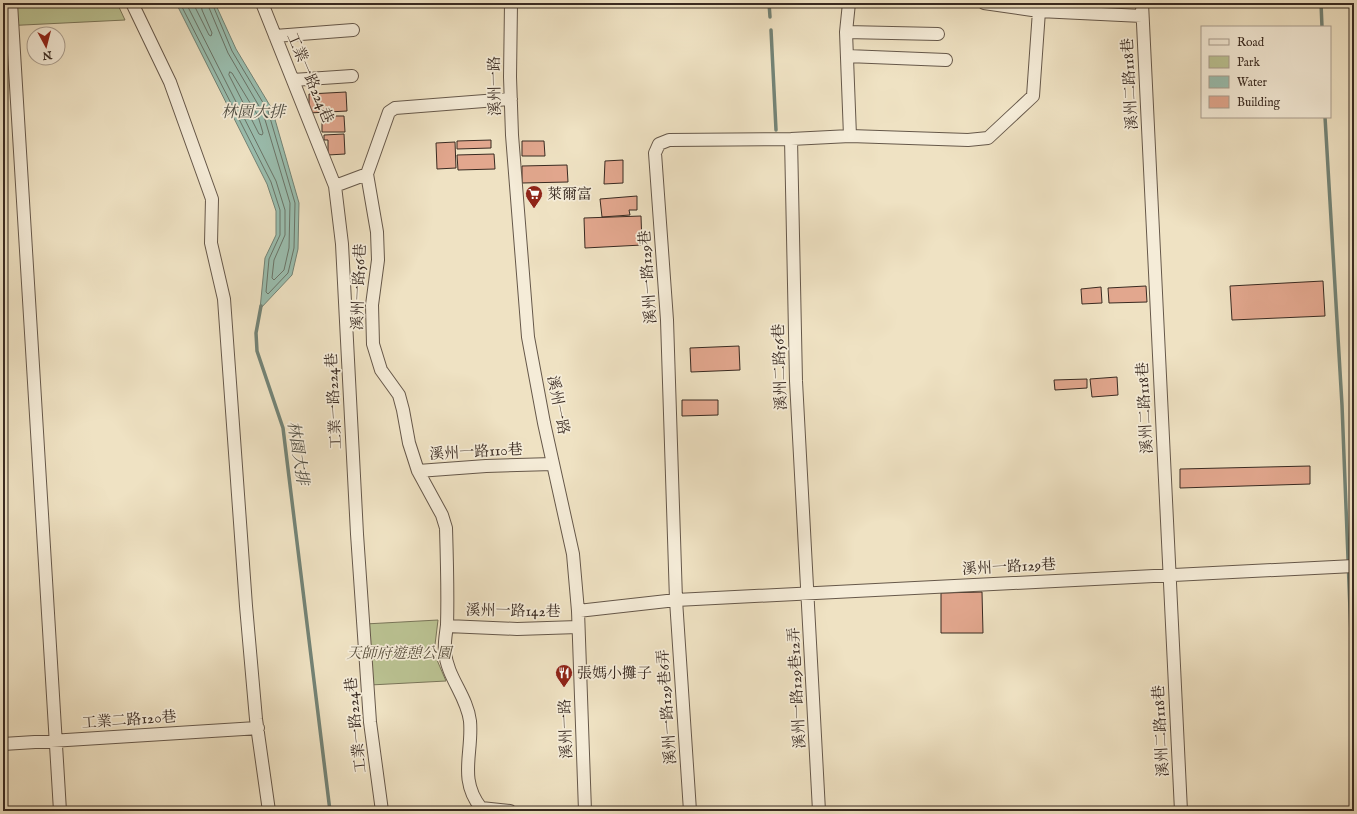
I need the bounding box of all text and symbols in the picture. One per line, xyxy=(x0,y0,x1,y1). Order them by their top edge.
north arrow xyxy=(26,26,66,66)
legend xyxy=(1201,26,1331,118)
street label: 工業一路224巷 xyxy=(282,30,338,126)
text: Road xyxy=(1237,35,1265,50)
street label: 溪州二路118巷 xyxy=(1118,38,1142,130)
text: N xyxy=(41,47,54,63)
text: Park xyxy=(1237,55,1260,70)
street label: 溪州一路 xyxy=(485,56,505,116)
text: Water xyxy=(1237,75,1268,90)
text: Building xyxy=(1237,95,1281,110)
water label: 林園大排 xyxy=(221,103,287,123)
supermarket icon: 萊爾富 xyxy=(524,184,544,209)
place label: 萊爾富 xyxy=(547,185,592,204)
street label: 溪州一路129巷 xyxy=(635,229,661,325)
street label: 溪州一路56巷 xyxy=(348,243,370,331)
street label: 溪州二路56巷 xyxy=(769,323,791,411)
street label: 工業一路224巷 xyxy=(322,352,346,450)
street label: 溪州二路118巷 xyxy=(1133,362,1157,454)
street label: 溪州一路 xyxy=(543,374,573,436)
water label: 林園大排 xyxy=(282,420,312,488)
street label: 溪州一路110巷 xyxy=(429,440,523,464)
street label: 溪州一路129巷 xyxy=(961,555,1057,579)
street label: 溪州一路142巷 xyxy=(465,601,561,621)
street label: 溪州一路129巷12弄 xyxy=(784,627,810,749)
park label: 天師府遊憩公園 xyxy=(346,644,453,663)
street label: 溪州一路129巷6弄 xyxy=(653,649,681,765)
restaurant icon: 張媽小攤子 xyxy=(554,663,574,688)
place label: 張媽小攤子 xyxy=(577,664,652,683)
street label: 工業一路224巷 xyxy=(342,676,370,774)
street label: 溪州二路118巷 xyxy=(1149,685,1173,777)
street label: 溪州一路 xyxy=(555,699,577,759)
street label: 工業二路120巷 xyxy=(81,707,177,733)

